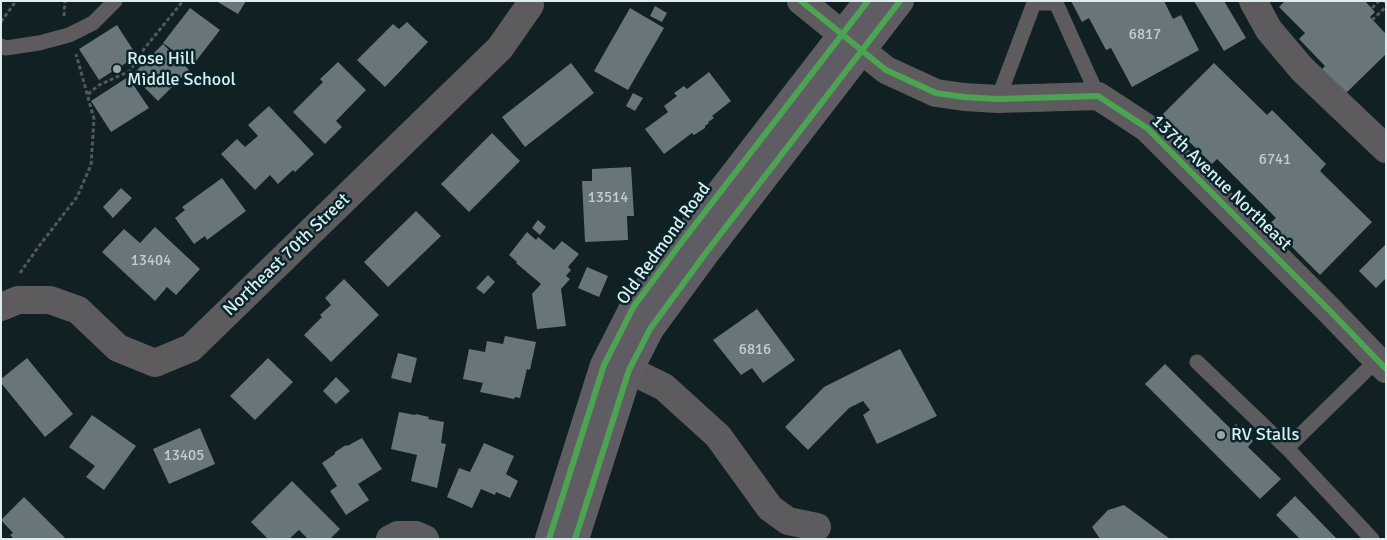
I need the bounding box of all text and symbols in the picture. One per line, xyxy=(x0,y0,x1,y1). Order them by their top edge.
house number: 6817 xyxy=(1129,26,1161,44)
place label: Rose Hill Middle School xyxy=(127,48,236,90)
marker: Rose Hill Middle School xyxy=(111,63,123,75)
street label: 137th Avenue Northeast xyxy=(1146,110,1296,256)
house number: 6741 xyxy=(1259,151,1291,169)
street label: Old Redmond Road xyxy=(613,179,715,309)
street label: Northeast 70th Street xyxy=(219,189,355,321)
house number: 13514 xyxy=(588,189,628,207)
house number: 13404 xyxy=(131,252,171,270)
house number: 6816 xyxy=(739,341,771,359)
place label: RV Stalls xyxy=(1231,424,1299,446)
marker: RV Stalls xyxy=(1215,429,1227,441)
house number: 13405 xyxy=(164,447,204,465)

